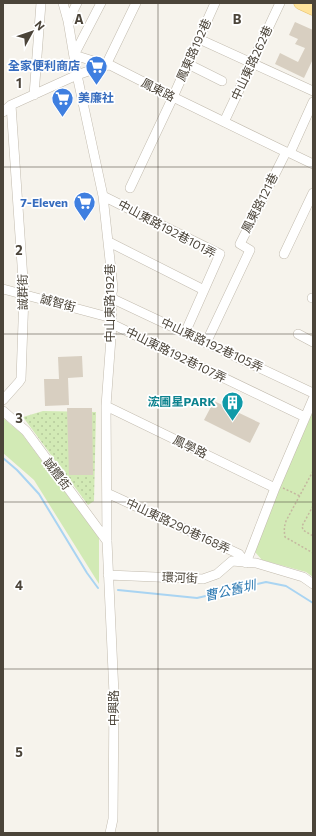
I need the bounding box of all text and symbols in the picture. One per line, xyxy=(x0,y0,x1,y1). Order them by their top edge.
text: A xyxy=(74,11,84,27)
text: B xyxy=(233,11,242,27)
north arrow xyxy=(12,12,52,52)
street label: 鳳東路192巷 xyxy=(173,16,213,83)
text: N xyxy=(32,18,48,33)
street label: 中山東路262巷 xyxy=(228,23,274,102)
supermarket icon: 全家便利商店 xyxy=(83,53,109,86)
place label: 全家便利商店 xyxy=(8,58,80,72)
text: 1 xyxy=(16,75,22,91)
street label: 鳳東路 xyxy=(139,75,178,104)
supermarket icon: 美廉社 xyxy=(50,85,76,118)
place label: 美廉社 xyxy=(78,90,114,104)
street label: 鳳東路121巷 xyxy=(238,170,280,235)
supermarket icon: 7-Eleven xyxy=(71,190,97,223)
place label: 7-Eleven xyxy=(20,195,68,209)
street label: 中山東路192巷101弄 xyxy=(116,196,219,260)
text: 2 xyxy=(15,242,23,258)
street label: 中山東路192巷 xyxy=(102,263,116,343)
street label: 誠群街 xyxy=(15,274,29,310)
street label: 誠智街 xyxy=(39,291,77,313)
street label: 中山東路192巷105弄 xyxy=(159,314,266,374)
street label: 中山東路192巷107弄 xyxy=(124,324,229,385)
building icon: 浤圃星PARK xyxy=(219,389,245,422)
place label: 浤圃星PARK xyxy=(148,394,217,408)
text: 3 xyxy=(15,410,23,426)
street label: 鳳學路 xyxy=(171,432,210,460)
street label: 誠體街 xyxy=(41,455,74,492)
street label: 中山東路290巷168弄 xyxy=(124,495,233,555)
street label: 環河街 xyxy=(162,569,198,585)
water label: 曹公舊圳 xyxy=(203,576,259,604)
text: 4 xyxy=(15,577,23,593)
street label: 中興路 xyxy=(106,690,120,726)
text: 5 xyxy=(15,744,23,760)

